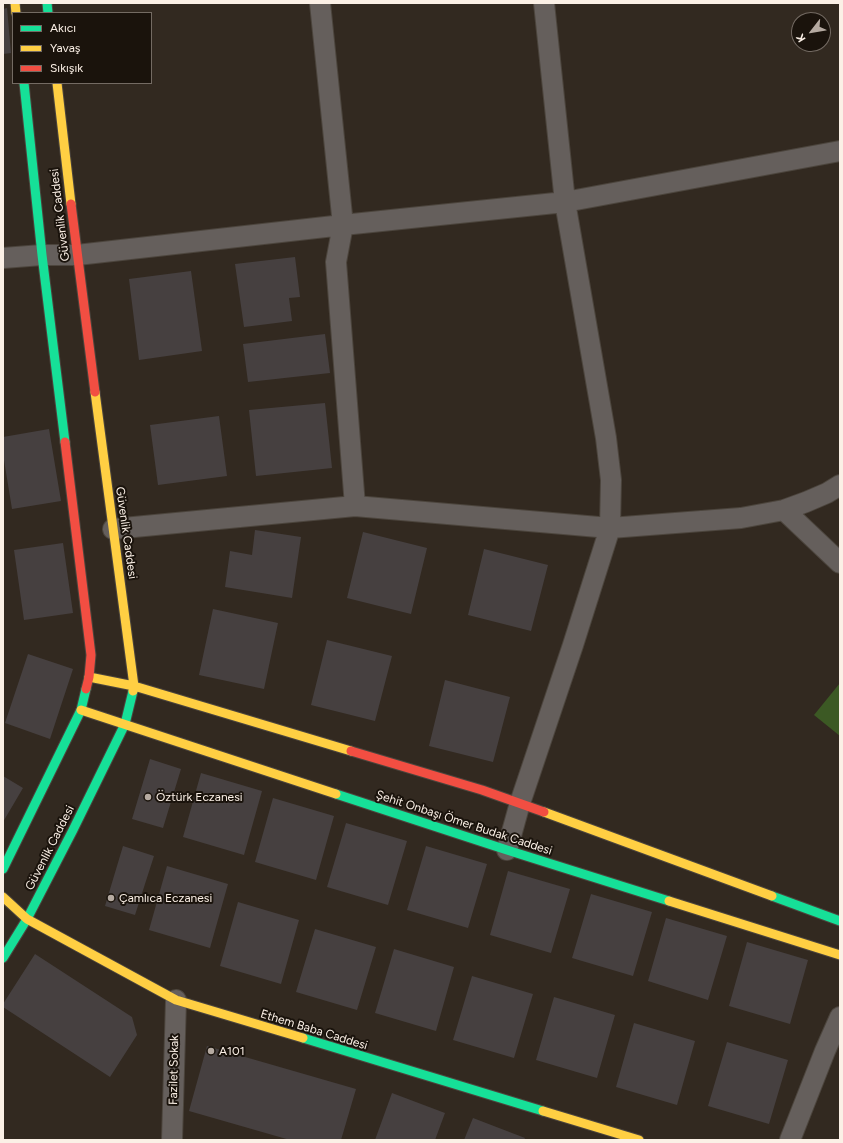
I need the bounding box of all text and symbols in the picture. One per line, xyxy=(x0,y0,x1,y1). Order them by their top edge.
legend xyxy=(12,12,152,84)
north arrow xyxy=(791,12,831,52)
text: Akıcı xyxy=(50,21,76,35)
text: K xyxy=(794,31,809,44)
text: Yavaş xyxy=(50,41,80,55)
text: Sıkışık xyxy=(50,61,83,75)
street label: Güvenlik Caddesi xyxy=(47,168,73,262)
street label: Güvenlik Caddesi xyxy=(112,486,140,580)
street label: Şehit Onbaşı Ömer Budak Caddesi xyxy=(374,788,554,858)
place label: Öztürk Eczanesi xyxy=(156,790,243,804)
marker: Öztürk Eczanesi xyxy=(143,792,153,802)
street label: Güvenlik Caddesi xyxy=(22,803,78,893)
place label: Çamlıca Eczanesi xyxy=(119,891,212,905)
marker: Çamlıca Eczanesi xyxy=(106,893,116,903)
street label: Ethem Baba Caddesi xyxy=(259,1007,369,1053)
street label: Fazilet Sokak xyxy=(166,1035,182,1105)
place label: A101 xyxy=(219,1044,245,1058)
marker: A101 xyxy=(206,1046,216,1056)

